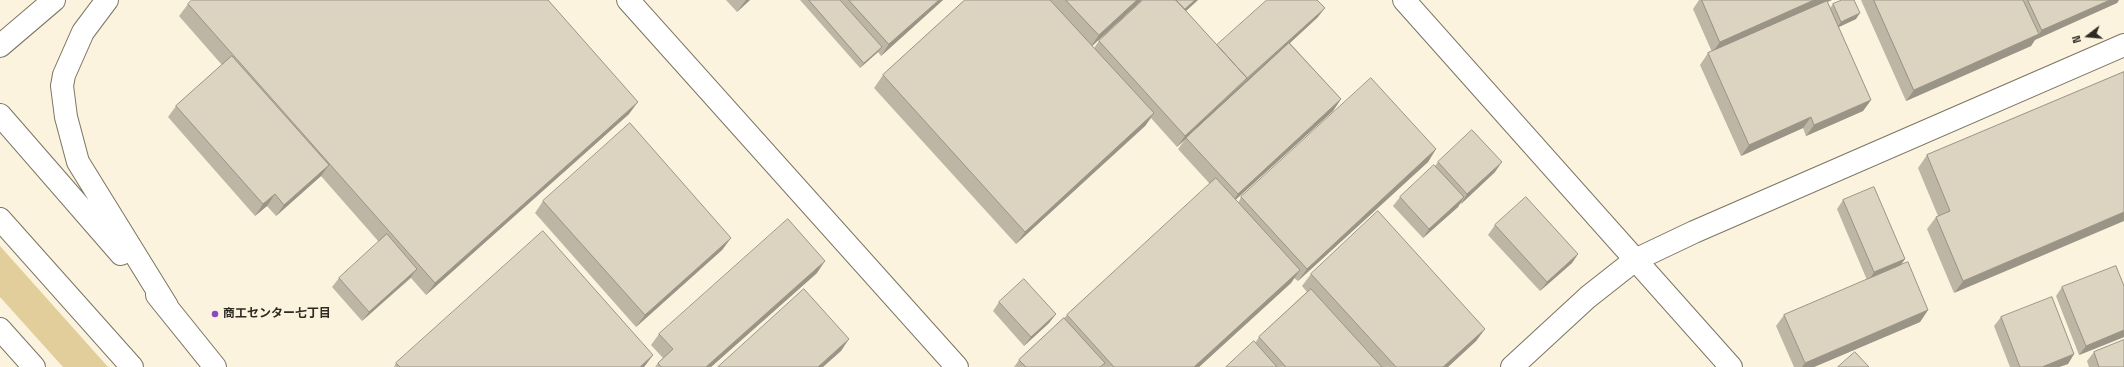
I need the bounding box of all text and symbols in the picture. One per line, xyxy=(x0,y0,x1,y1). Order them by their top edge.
north arrow xyxy=(2068,16,2108,56)
text: N xyxy=(2069,34,2084,45)
place label: 商工センター七丁目 xyxy=(223,307,331,321)
marker: 商工センター七丁目 xyxy=(210,309,220,319)

